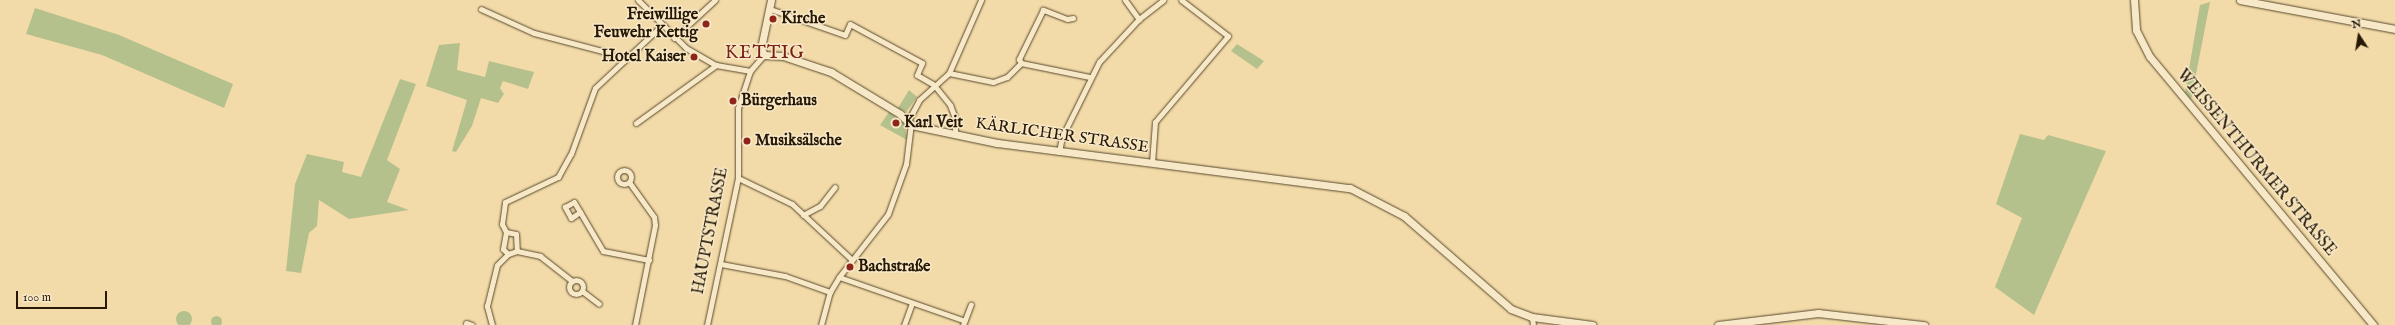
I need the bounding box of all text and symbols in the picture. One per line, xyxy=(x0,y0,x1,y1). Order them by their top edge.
place label: Freiwillige Feuwehr Kettig xyxy=(594,5,698,43)
place label: Kirche xyxy=(781,9,825,29)
marker: Kirche xyxy=(768,14,778,24)
north arrow xyxy=(2339,16,2379,56)
text: N xyxy=(2350,16,2363,32)
marker: Freiwillige Feuwehr Kettig xyxy=(701,19,711,29)
district label: KETTIG xyxy=(725,43,805,65)
place label: Hotel Kaiser xyxy=(602,47,686,67)
marker: Hotel Kaiser xyxy=(689,52,699,62)
street label: WEISSENTHURMER STRASSE xyxy=(2172,66,2340,260)
place label: Bürgerhaus xyxy=(741,91,817,111)
marker: Bürgerhaus xyxy=(728,96,738,106)
place label: Karl Veit xyxy=(904,113,963,133)
street label: KÄRLICHER STRASSE xyxy=(974,114,1150,158)
marker: Karl Veit xyxy=(891,118,901,128)
place label: Musiksälsche xyxy=(755,131,842,151)
marker: Musiksälsche xyxy=(742,136,752,146)
street label: HAUPTSTRASSE xyxy=(689,166,733,296)
place label: Bachstraße xyxy=(858,257,930,277)
marker: Bachstraße xyxy=(845,262,855,272)
scale bar xyxy=(18,283,109,309)
text: 100 m xyxy=(23,290,51,305)

